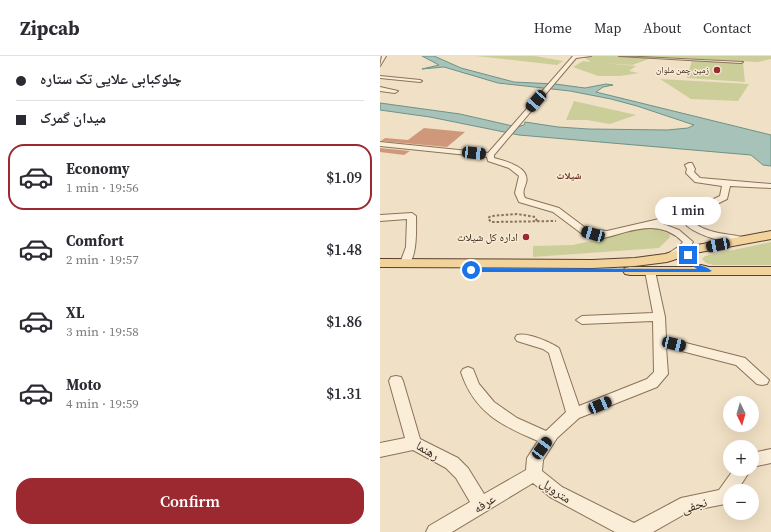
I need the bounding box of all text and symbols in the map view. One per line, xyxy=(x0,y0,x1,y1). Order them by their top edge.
text: Zipcab xyxy=(20,15,80,41)
text: Home xyxy=(534,18,572,38)
text: Map xyxy=(594,18,621,38)
text: About xyxy=(643,18,681,38)
text: Contact xyxy=(703,18,751,38)
place label: زمین چمن ملوان xyxy=(656,64,710,76)
marker: زمین چمن ملوان xyxy=(712,65,722,75)
text: چلوکبابی علایی تک ستاره xyxy=(40,68,182,89)
car xyxy=(524,88,548,114)
text: میدان گمرک xyxy=(40,107,106,128)
car xyxy=(461,146,487,160)
text: Economy xyxy=(66,158,130,179)
icon: car xyxy=(18,159,54,195)
text: $1.09 xyxy=(326,167,362,188)
district label: شیلات xyxy=(557,169,581,182)
text: 1 min · 19:56 xyxy=(66,179,139,196)
callout: 1 min xyxy=(655,197,721,225)
text: 1 min xyxy=(671,202,705,219)
car xyxy=(580,225,606,243)
text: Comfort xyxy=(66,230,124,251)
place label: اداره کل شیلات xyxy=(457,230,518,245)
icon: car xyxy=(18,231,54,267)
marker: اداره کل شیلات xyxy=(521,232,531,242)
car xyxy=(705,237,731,253)
text: $1.48 xyxy=(326,239,362,260)
route end xyxy=(679,246,697,264)
text: 2 min · 19:57 xyxy=(66,251,139,268)
route start xyxy=(462,261,480,279)
text: XL xyxy=(66,302,85,323)
icon: car xyxy=(18,303,54,339)
text: $1.86 xyxy=(326,311,362,332)
text: 3 min · 19:58 xyxy=(66,323,139,340)
car xyxy=(661,335,687,353)
text: Moto xyxy=(66,374,101,395)
icon: car xyxy=(18,375,54,411)
text: $1.31 xyxy=(326,383,362,404)
text: 4 min · 19:59 xyxy=(66,395,139,412)
car xyxy=(587,395,613,415)
north arrow xyxy=(723,396,759,432)
map controls xyxy=(723,396,759,520)
car xyxy=(530,435,554,461)
street label: رهنما xyxy=(413,437,442,464)
button: + xyxy=(723,440,759,476)
street label: متروپل xyxy=(537,474,575,507)
button: Confirm xyxy=(16,478,364,524)
button: − xyxy=(723,484,759,520)
street label: عرفه xyxy=(470,490,499,517)
street label: نجفی xyxy=(679,494,709,517)

